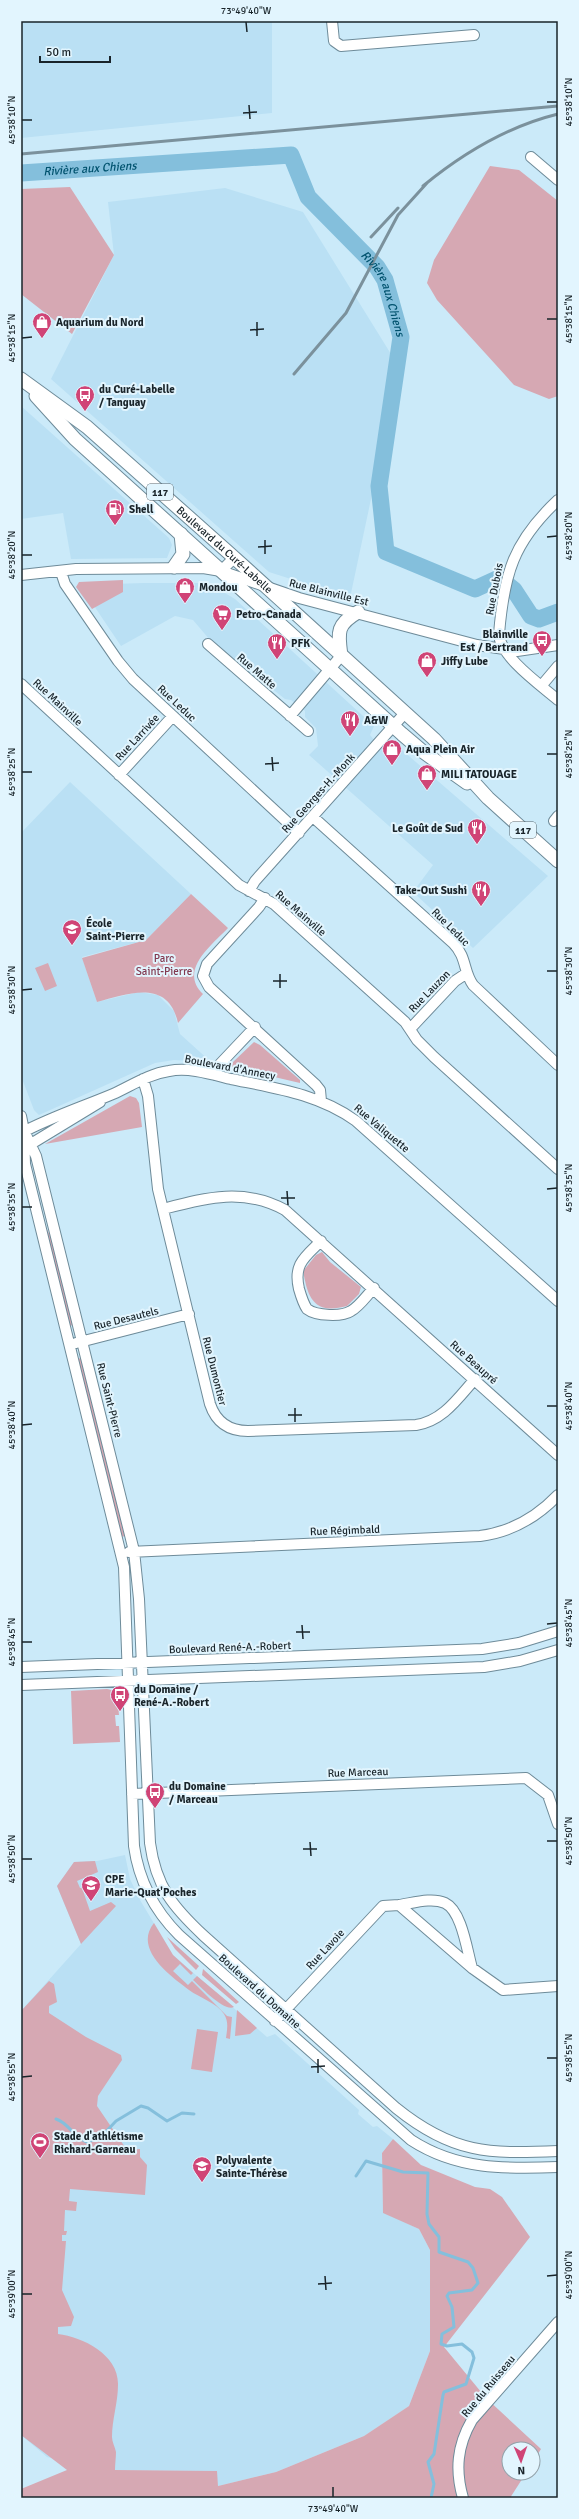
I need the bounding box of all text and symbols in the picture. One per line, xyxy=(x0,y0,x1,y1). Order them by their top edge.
text: 73°49'40"W xyxy=(221,5,272,17)
scale bar xyxy=(40,38,110,64)
text: 50 m xyxy=(46,45,71,60)
text: 45°38'10"N xyxy=(563,78,575,126)
text: 45°38'10"N xyxy=(6,96,18,144)
water label: Rivière aux Chiens xyxy=(43,158,139,180)
water label: Rivière aux Chiens xyxy=(357,248,408,340)
text: 45°38'15"N xyxy=(563,295,575,343)
shop icon: Aquarium du Nord xyxy=(31,311,53,339)
text: 45°38'15"N xyxy=(6,314,18,362)
place label: Aquarium du Nord xyxy=(56,316,144,329)
place label: du Curé-Labelle / Tanguay xyxy=(99,383,175,409)
bus stop icon: du Curé-Labelle / Tanguay xyxy=(74,384,96,412)
road number: 117 xyxy=(147,484,173,500)
fuel station icon: Shell xyxy=(104,498,126,526)
place label: Shell xyxy=(129,503,154,516)
street label: Boulevard du Curé-Labelle xyxy=(174,504,275,596)
text: 45°38'20"N xyxy=(563,512,575,560)
text: 45°38'20"N xyxy=(6,531,18,579)
street label: Rue Dubois xyxy=(483,562,506,616)
shop icon: Mondou xyxy=(174,576,196,604)
street label: Rue Blainville Est xyxy=(288,576,370,609)
place label: Mondou xyxy=(199,581,238,594)
supermarket icon: Petro-Canada xyxy=(211,603,233,631)
place label: Petro-Canada xyxy=(236,608,302,621)
place label: Blainville Est / Bertrand xyxy=(460,628,529,654)
bus stop icon: Blainville Est / Bertrand xyxy=(531,629,553,657)
restaurant icon: PFK xyxy=(266,632,288,660)
place label: PFK xyxy=(291,637,310,650)
shop icon: Jiffy Lube xyxy=(416,650,438,678)
street label: Rue Matte xyxy=(234,651,279,692)
place label: Jiffy Lube xyxy=(441,655,489,668)
street label: Rue Mainville xyxy=(30,676,85,729)
street label: Rue Leduc xyxy=(155,682,199,725)
restaurant icon: A&W xyxy=(339,709,361,737)
street label: Rue Larrivée xyxy=(113,712,162,763)
place label: A&W xyxy=(364,714,388,727)
text: 45°38'25"N xyxy=(563,730,575,778)
shop icon: Aqua Plein Air xyxy=(381,738,403,766)
place label: Aqua Plein Air xyxy=(406,743,475,756)
text: 45°38'25"N xyxy=(6,748,18,796)
street label: Rue Georges-H.-Monk xyxy=(279,750,358,836)
shop icon: MILI TATOUAGE xyxy=(416,763,438,791)
place label: MILI TATOUAGE xyxy=(441,768,517,781)
restaurant icon: Le Goût de Sud xyxy=(466,817,488,845)
place label: Le Goût de Sud xyxy=(392,822,463,835)
road number: 117 xyxy=(510,822,536,838)
restaurant icon: Take-Out Sushi xyxy=(470,879,492,907)
place label: Take-Out Sushi xyxy=(395,884,467,897)
street label: Rue Mainville xyxy=(273,888,329,939)
street label: Rue Leduc xyxy=(429,906,472,949)
place label: École Saint-Pierre xyxy=(86,916,145,943)
school or university icon: École Saint-Pierre xyxy=(61,918,83,946)
text: 45°38'30"N xyxy=(563,947,575,995)
park label: Parc Saint-Pierre xyxy=(136,952,192,978)
text: 45°38'30"N xyxy=(6,966,18,1014)
street label: Rue Lauzon xyxy=(406,967,453,1015)
street label: Boulevard d'Annecy xyxy=(183,1052,277,1083)
street label: Rue Valiquette xyxy=(351,1101,412,1155)
text: 45°38'35"N xyxy=(563,1164,575,1212)
text: 45°38'35"N xyxy=(6,1183,18,1231)
street label: Rue Desautels xyxy=(92,1304,160,1333)
street label: Rue Dumontier xyxy=(200,1335,229,1407)
street label: Rue Beaupré xyxy=(447,1338,500,1387)
street label: Rue Saint-Pierre xyxy=(94,1361,125,1439)
text: 45°38'40"N xyxy=(563,1382,575,1430)
text: 45°38'40"N xyxy=(6,1401,18,1449)
street label: Rue Régimbald xyxy=(310,1523,380,1538)
text: 45°38'45"N xyxy=(563,1599,575,1647)
text: 45°38'45"N xyxy=(6,1618,18,1666)
street label: Boulevard René-A.-Robert xyxy=(169,1639,292,1656)
place label: du Domaine / René-A.-Robert xyxy=(134,1683,209,1709)
bus stop icon: du Domaine / René-A.-Robert xyxy=(109,1684,131,1712)
street label: Rue Marceau xyxy=(327,1765,389,1780)
place label: du Domaine / Marceau xyxy=(169,1780,226,1806)
bus stop icon: du Domaine / Marceau xyxy=(144,1781,166,1809)
text: 45°38'50"N xyxy=(563,1817,575,1865)
text: 45°38'50"N xyxy=(6,1835,18,1883)
place label: CPE Marie-Quat'Poches xyxy=(105,1873,197,1899)
school or university icon: CPE Marie-Quat'Poches xyxy=(80,1874,102,1902)
street label: Rue Lavoie xyxy=(303,1926,347,1972)
street label: Boulevard du Domaine xyxy=(216,1951,303,2032)
text: 45°38'55"N xyxy=(563,2034,575,2082)
text: 45°38'55"N xyxy=(6,2053,18,2101)
place label: Stade d'athlétisme Richard-Garneau xyxy=(54,2130,144,2156)
sports icon: Stade d'athlétisme Richard-Garneau xyxy=(29,2131,51,2159)
place label: Polyvalente Sainte-Thérèse xyxy=(216,2154,288,2180)
school or university icon: Polyvalente Sainte-Thérèse xyxy=(191,2155,213,2183)
text: 45°39'00"N xyxy=(563,2251,575,2299)
text: 45°39'00"N xyxy=(6,2270,18,2318)
street label: Rue du Ruisseau xyxy=(459,2353,518,2420)
north arrow xyxy=(501,2441,541,2481)
text: N xyxy=(517,2464,525,2477)
text: 73°49'40"W xyxy=(308,2503,359,2515)

